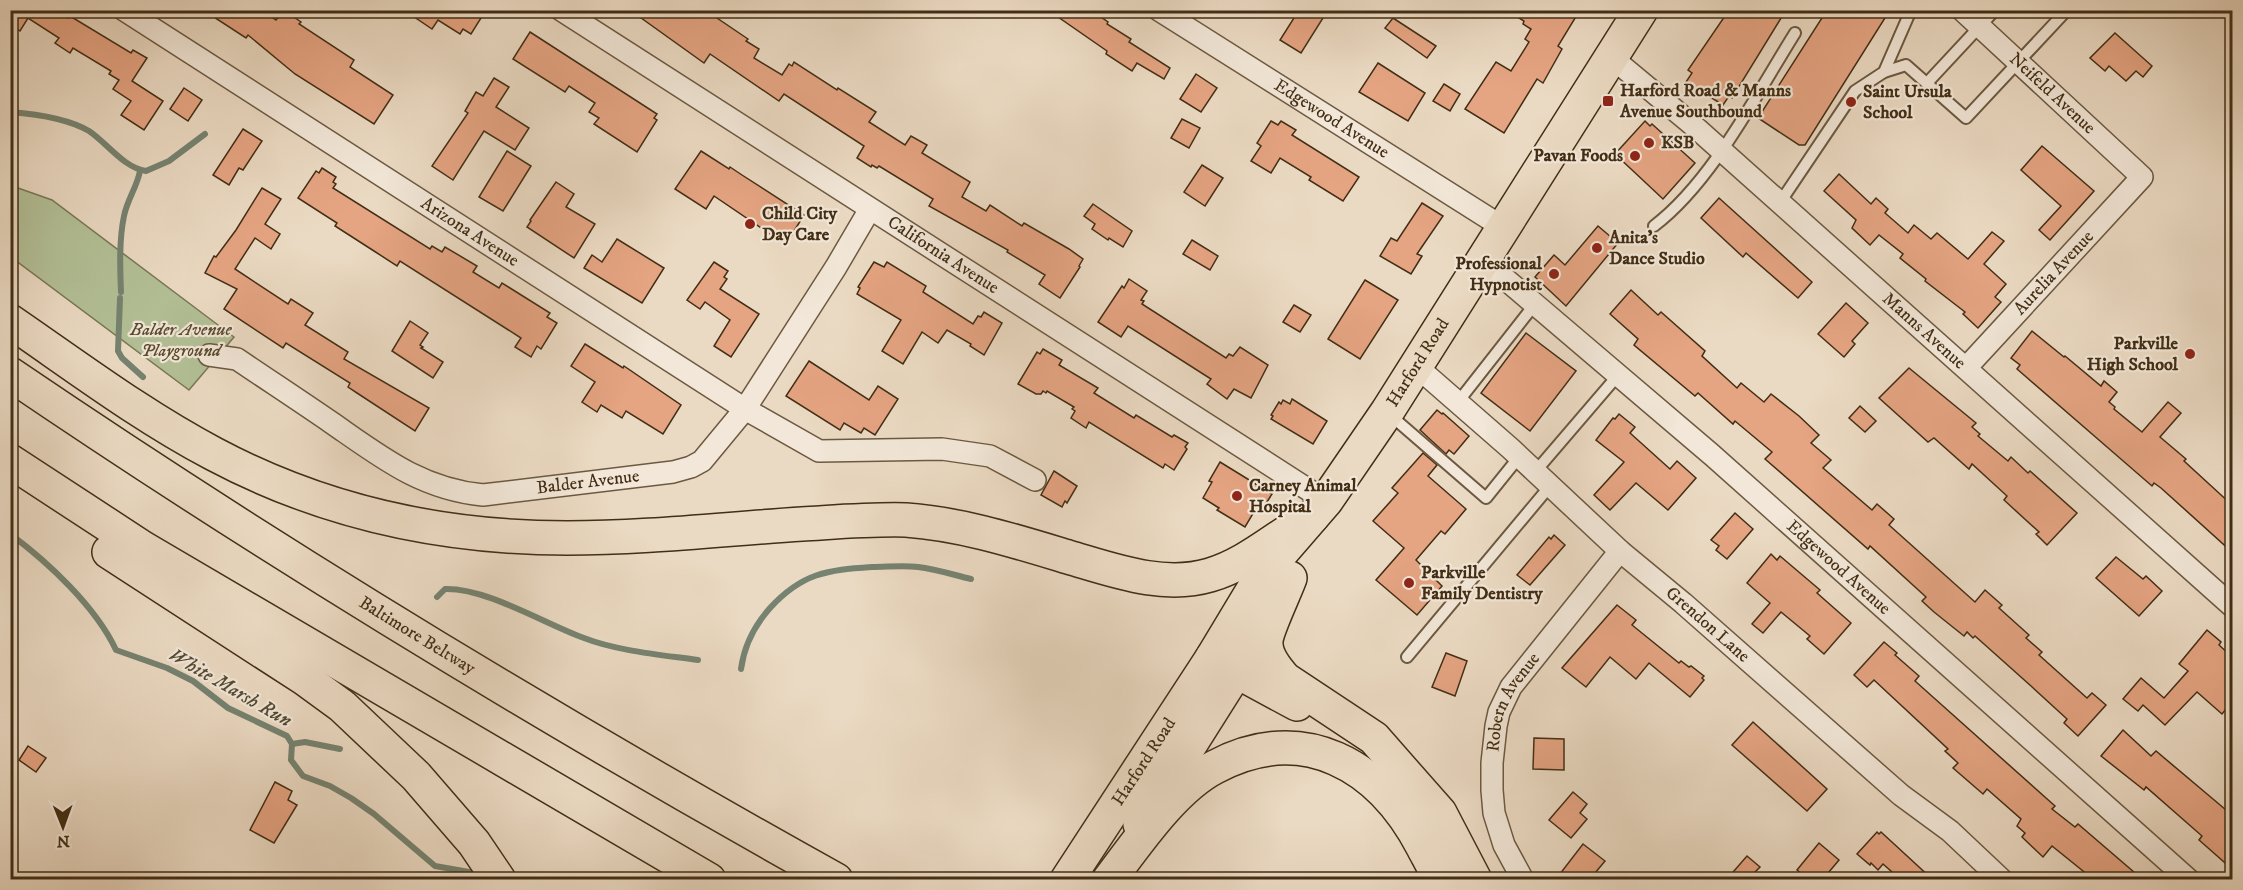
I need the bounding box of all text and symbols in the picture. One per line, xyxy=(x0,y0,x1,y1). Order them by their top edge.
street label: Neifeld Avenue xyxy=(2004,48,2100,139)
street label: Edgewood Avenue xyxy=(1270,74,1393,163)
place label: Harford Road & Manns Avenue Southbound xyxy=(1619,80,1791,123)
place label: Saint Ursula School xyxy=(1863,81,1952,124)
marker: Harford Road & Manns Avenue Southbound xyxy=(1601,94,1615,108)
marker: Saint Ursula School xyxy=(1844,95,1858,109)
place label: KSB xyxy=(1661,132,1694,154)
marker: KSB xyxy=(1642,136,1656,150)
place label: Pavan Foods xyxy=(1533,145,1623,167)
marker: Pavan Foods xyxy=(1628,149,1642,163)
street label: Arizona Avenue xyxy=(417,193,523,272)
place label: Child City Day Care xyxy=(762,203,838,246)
street label: California Avenue xyxy=(883,211,1003,299)
marker: Child City Day Care xyxy=(743,217,757,231)
street label: Aurelia Avenue xyxy=(2009,226,2099,320)
place label: Anita's Dance Studio xyxy=(1608,227,1705,270)
marker: Anita's Dance Studio xyxy=(1590,241,1604,255)
place label: Professional Hypnotist xyxy=(1455,253,1543,296)
marker: Professional Hypnotist xyxy=(1547,267,1561,281)
street label: Manns Avenue xyxy=(1877,288,1970,374)
street label: Harford Road xyxy=(1382,314,1454,411)
park label: Balder Avenue Playground xyxy=(129,319,233,362)
place label: Parkville High School xyxy=(2087,333,2179,376)
marker: Parkville High School xyxy=(2183,347,2197,361)
street label: Balder Avenue xyxy=(535,465,641,499)
place label: Carney Animal Hospital xyxy=(1249,475,1357,518)
marker: Carney Animal Hospital xyxy=(1230,489,1244,503)
street label: Edgewood Avenue xyxy=(1782,516,1895,620)
place label: Parkville Family Dentistry xyxy=(1421,562,1543,605)
marker: Parkville Family Dentistry xyxy=(1402,576,1416,590)
street label: Grendon Lane xyxy=(1661,582,1754,668)
street label: Baltimore Beltway xyxy=(355,592,480,680)
water label: White Marsh Run xyxy=(164,643,296,733)
street label: Robern Avenue xyxy=(1482,648,1545,753)
street label: Harford Road xyxy=(1107,714,1181,810)
north arrow xyxy=(33,797,93,857)
text: N xyxy=(57,831,70,851)

